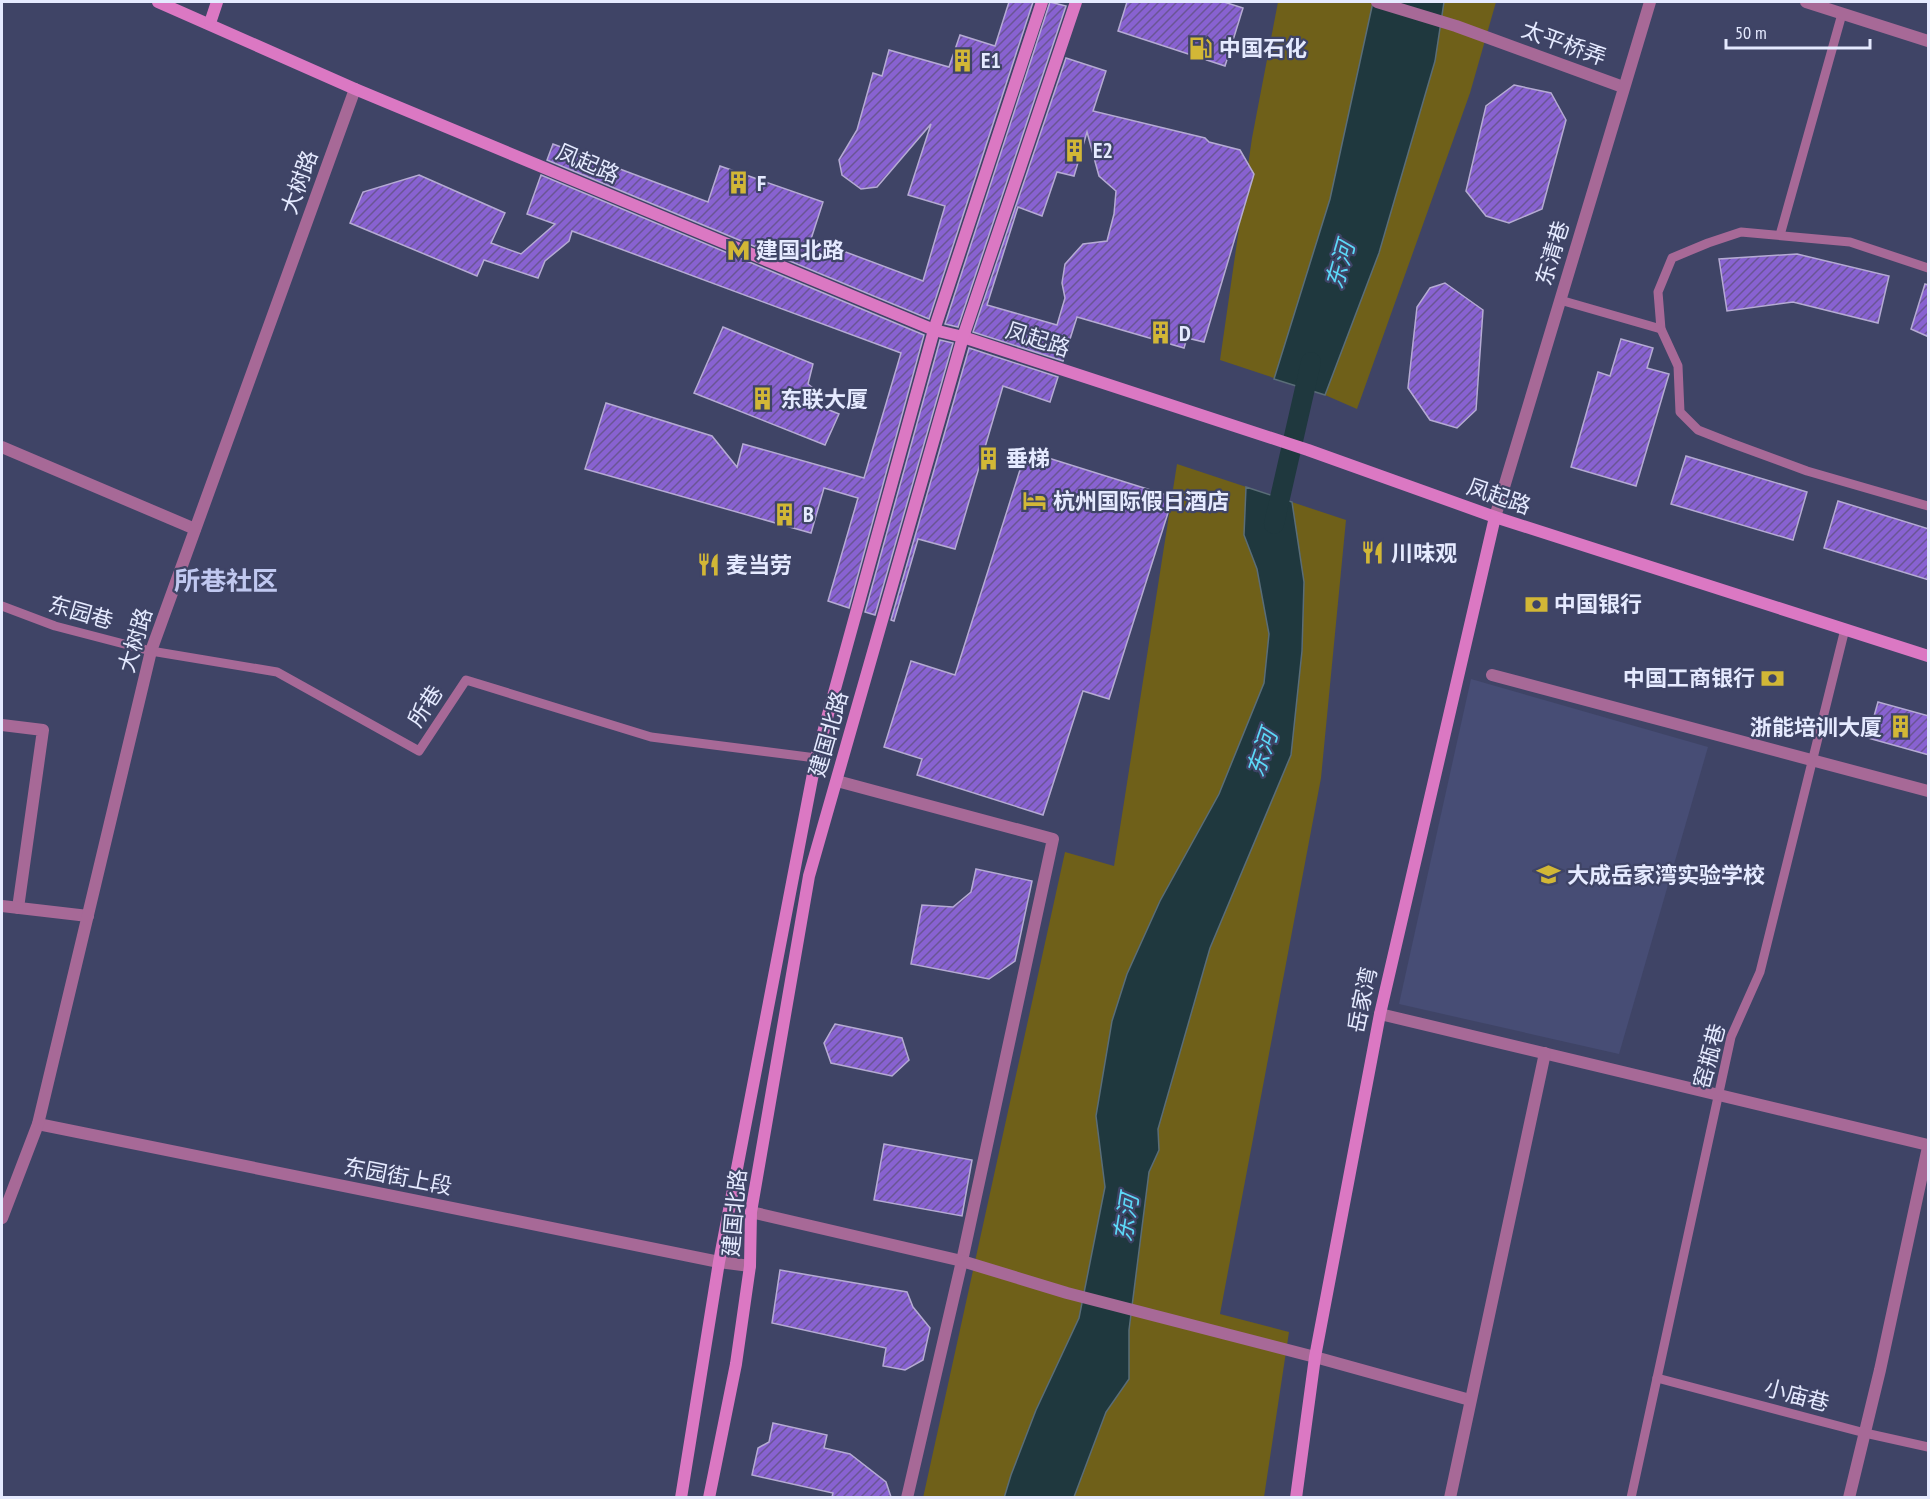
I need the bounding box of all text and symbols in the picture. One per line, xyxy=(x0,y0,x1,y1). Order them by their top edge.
scale bar xyxy=(1726,12,1870,50)
street label: 太平桥弄 xyxy=(1518,15,1610,71)
text: 50 m xyxy=(1735,21,1767,44)
place label: 中国石化 xyxy=(1219,34,1307,62)
fuel station icon: 中国石化 xyxy=(1188,35,1214,61)
place label: E1 xyxy=(981,46,1001,74)
building icon: E1 xyxy=(950,47,976,73)
place label: E2 xyxy=(1093,136,1113,164)
street label: 凤起路 xyxy=(552,137,624,189)
building icon: E2 xyxy=(1062,137,1088,163)
street label: 大树路 xyxy=(275,146,323,218)
place label: F xyxy=(757,169,766,197)
building icon: F xyxy=(726,170,752,196)
street label: 东清巷 xyxy=(1529,217,1575,289)
water label: 东河 xyxy=(1318,234,1363,292)
place label: 建国北路 xyxy=(756,236,844,264)
metro station icon: 建国北路 xyxy=(725,237,751,263)
street label: 凤起路 xyxy=(1002,315,1074,363)
place label: D xyxy=(1179,319,1191,347)
building icon: D xyxy=(1148,320,1174,346)
place label: 东联大厦 xyxy=(780,385,868,413)
building icon: 东联大厦 xyxy=(749,386,775,412)
place label: 垂梯 xyxy=(1006,444,1050,472)
building icon: 垂梯 xyxy=(975,445,1001,471)
street label: 凤起路 xyxy=(1463,472,1535,520)
place label: 杭州国际假日酒店 xyxy=(1053,487,1229,515)
hotel icon: 杭州国际假日酒店 xyxy=(1022,488,1048,514)
place label: B xyxy=(803,500,814,528)
building icon: B xyxy=(772,501,798,527)
place label: 川味观 xyxy=(1391,539,1457,567)
restaurant icon: 川味观 xyxy=(1360,540,1386,566)
place label: 麦当劳 xyxy=(726,551,792,579)
restaurant icon: 麦当劳 xyxy=(695,552,721,578)
district label: 所巷社区 xyxy=(174,564,278,597)
street label: 东园巷 xyxy=(45,589,117,635)
place label: 中国银行 xyxy=(1554,590,1642,618)
bank icon: 中国银行 xyxy=(1523,591,1549,617)
street label: 大树路 xyxy=(112,604,158,676)
place label: 中国工商银行 xyxy=(1623,664,1755,692)
bank icon: 中国工商银行 xyxy=(1760,665,1786,691)
street label: 所巷 xyxy=(401,680,449,732)
street label: 建国北路 xyxy=(802,688,854,780)
place label: 浙能培训大厦 xyxy=(1750,713,1882,741)
building icon: 浙能培训大厦 xyxy=(1887,714,1913,740)
water label: 东河 xyxy=(1240,721,1286,781)
place label: 大成岳家湾实验学校 xyxy=(1567,861,1765,889)
school or university icon: 大成岳家湾实验学校 xyxy=(1536,862,1562,888)
street label: 岳家湾 xyxy=(1341,965,1383,1035)
street label: 窑瓶巷 xyxy=(1687,1020,1731,1092)
street label: 东园街上段 xyxy=(341,1152,455,1200)
street label: 建国北路 xyxy=(716,1168,752,1258)
water label: 东河 xyxy=(1107,1188,1146,1244)
street label: 小庙巷 xyxy=(1761,1373,1833,1417)

